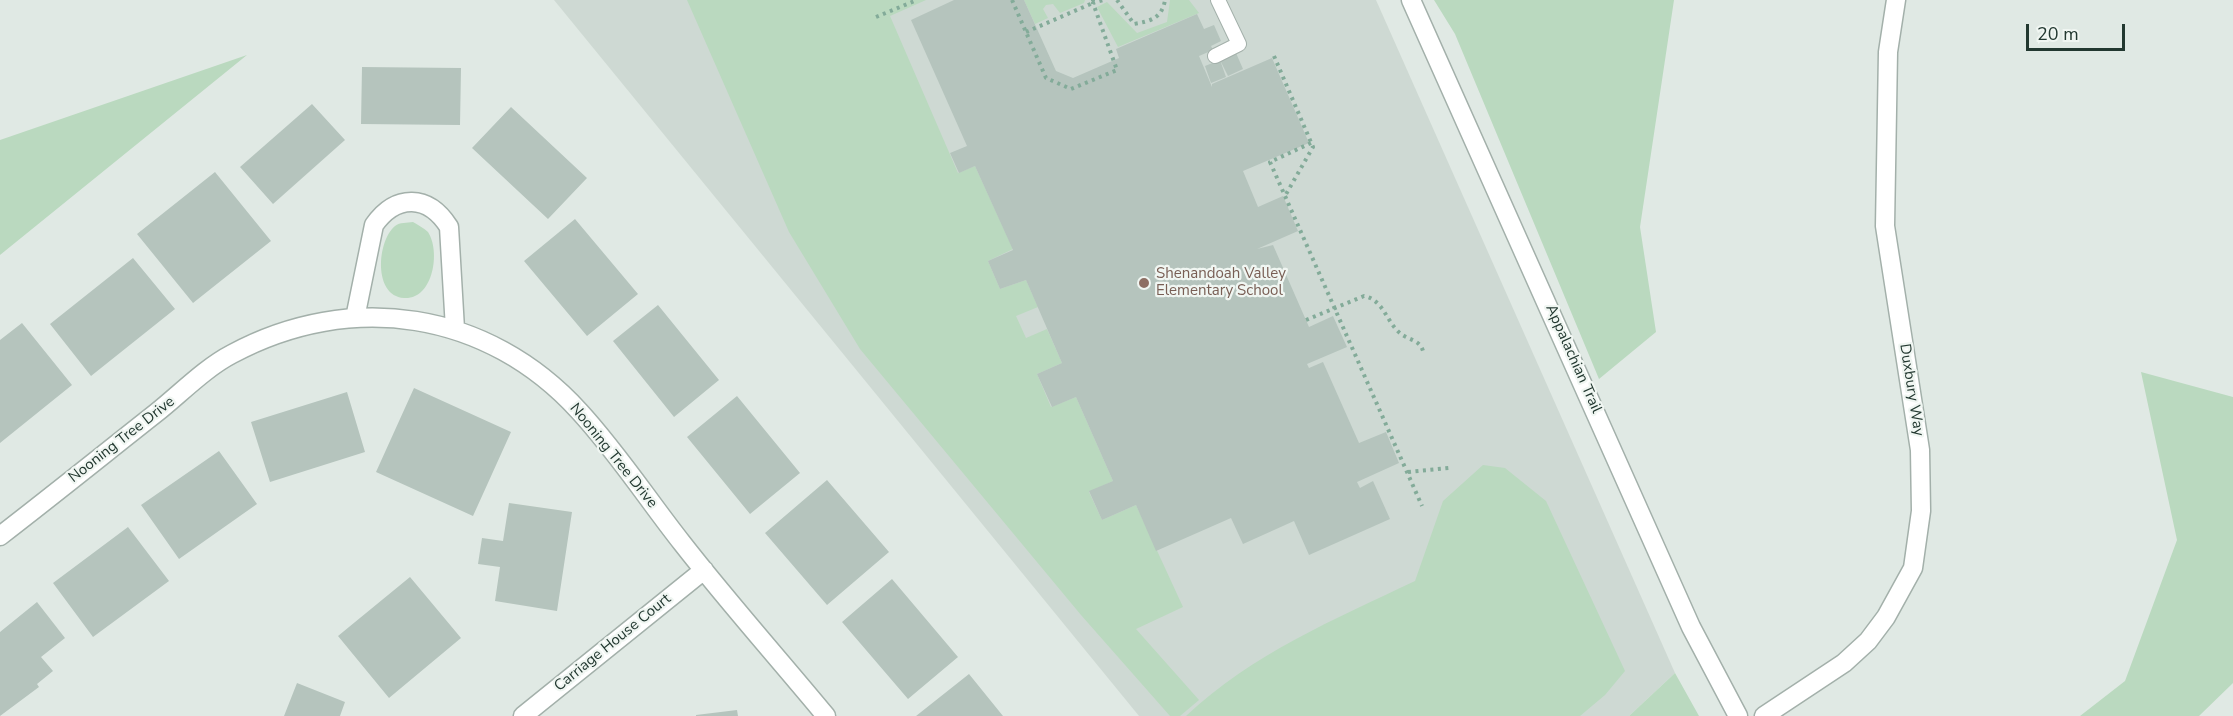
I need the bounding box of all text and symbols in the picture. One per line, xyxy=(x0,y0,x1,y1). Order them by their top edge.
scale bar xyxy=(2029,12,2128,50)
text: 20 m xyxy=(2037,22,2079,46)
place label: Shenandoah Valley Elementary School xyxy=(1156,265,1286,300)
marker: Shenandoah Valley Elementary School xyxy=(1137,276,1151,290)
street label: Appalachian Trail xyxy=(1541,302,1605,416)
street label: Duxbury Way xyxy=(1895,343,1927,437)
street label: Nooning Tree Drive xyxy=(65,393,179,487)
street label: Nooning Tree Drive xyxy=(565,400,661,512)
street label: Carriage House Court xyxy=(551,590,675,696)

